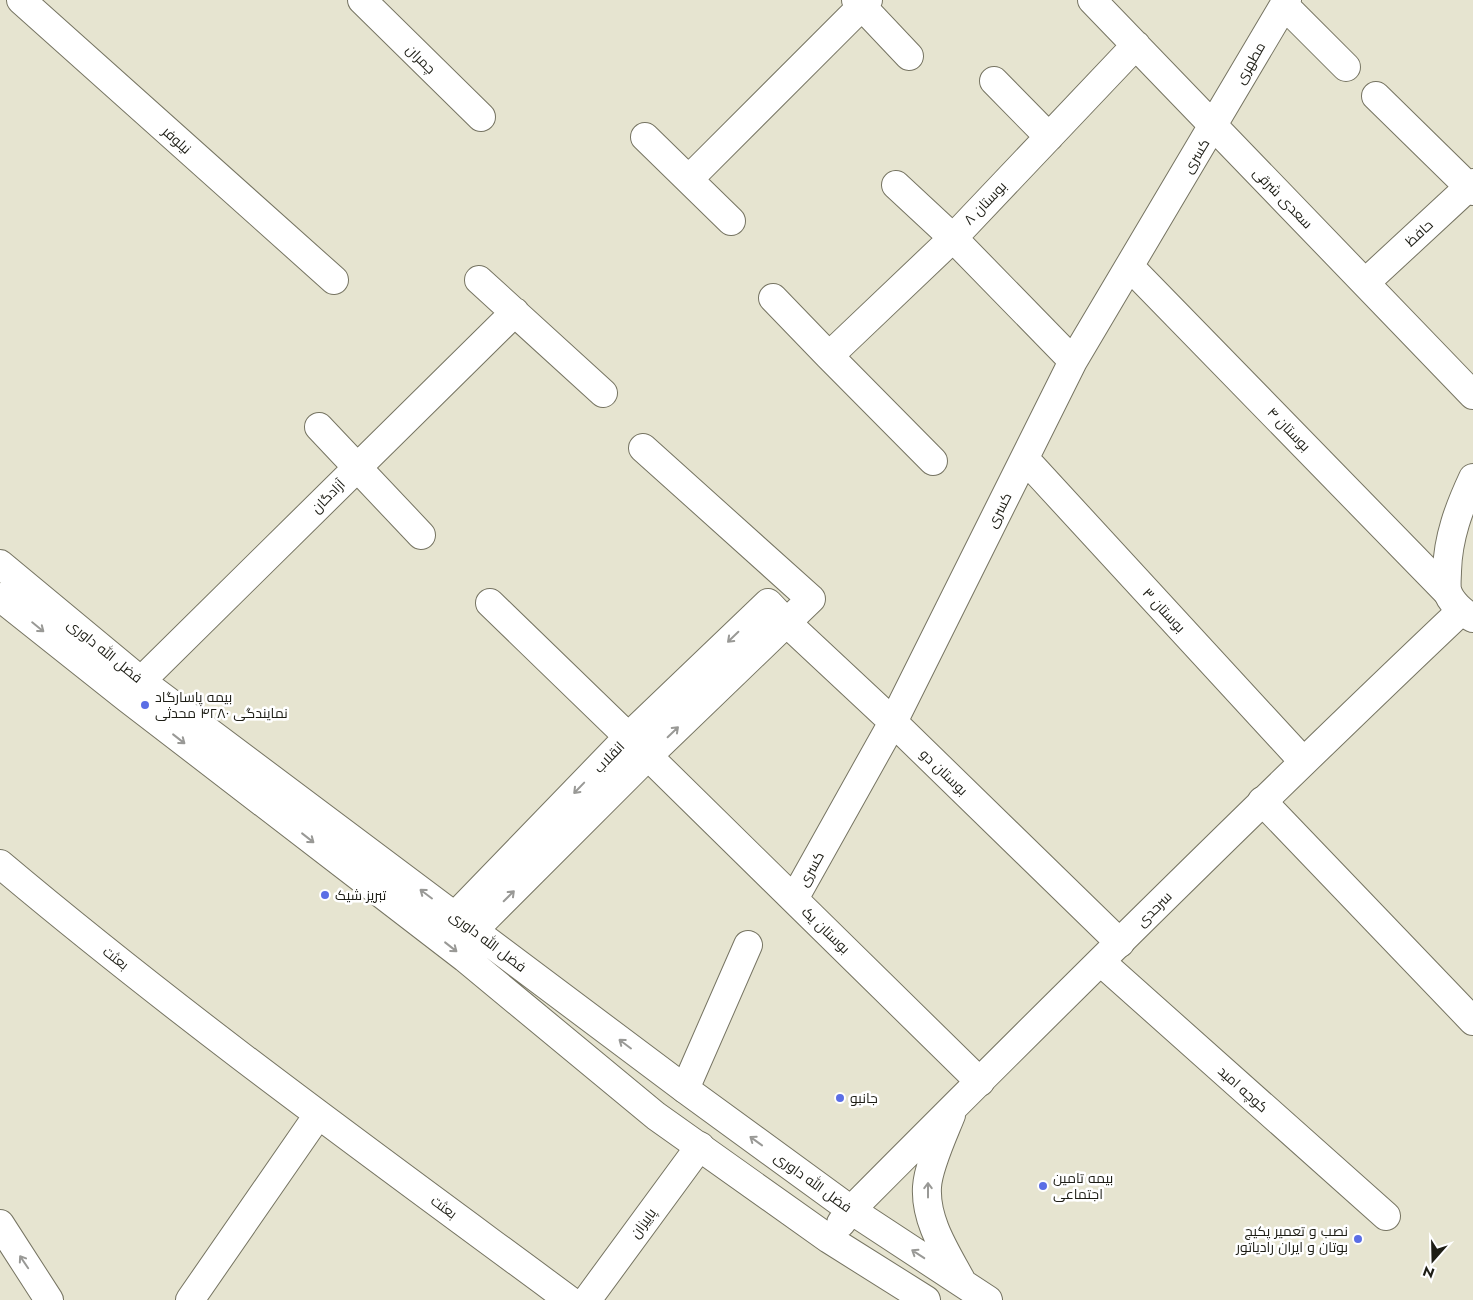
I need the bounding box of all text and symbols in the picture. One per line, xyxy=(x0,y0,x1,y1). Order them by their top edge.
street label: مطهری xyxy=(1230,38,1270,88)
street label: چمران xyxy=(402,40,440,78)
street label: نیلوفر xyxy=(157,121,196,158)
street label: کسری xyxy=(1178,135,1214,177)
street label: سعدی شرقی xyxy=(1249,163,1317,233)
street label: بوستان ۸ xyxy=(959,177,1011,229)
street label: حافظ xyxy=(1401,215,1437,251)
street label: بوستان ۴ xyxy=(1263,402,1315,456)
street label: آزادگان xyxy=(306,474,350,518)
street label: کسری xyxy=(982,489,1016,531)
street label: بوستان ۳ xyxy=(1138,583,1190,637)
street label: فضل الله داوری xyxy=(63,614,147,688)
one-way arrow xyxy=(31,622,44,633)
one-way arrow xyxy=(726,631,739,643)
place label: بیمه پاسارگاد نمایندگی ۴۲۸۰ محدثی xyxy=(155,687,288,723)
marker: بیمه پاسارگاد نمایندگی ۴۲۸۰ محدثی xyxy=(139,699,151,711)
one-way arrow xyxy=(667,726,680,738)
one-way arrow xyxy=(173,733,186,744)
street label: انقلاب xyxy=(589,737,629,777)
street label: بوستان دو xyxy=(916,744,972,800)
one-way arrow xyxy=(573,781,585,794)
one-way arrow xyxy=(301,832,314,843)
street label: کسری xyxy=(793,848,829,890)
place label: تبریز شیک xyxy=(335,885,387,905)
street label: سرحدی xyxy=(1132,887,1176,931)
marker: تبریز شیک xyxy=(319,889,331,901)
one-way arrow xyxy=(419,889,433,899)
one-way arrow xyxy=(502,890,515,902)
street label: بوستان یک xyxy=(797,902,855,958)
street label: فضل الله داوری xyxy=(445,905,531,977)
street label: بعثت xyxy=(99,941,133,975)
one-way arrow xyxy=(444,942,457,953)
one-way arrow xyxy=(619,1039,632,1050)
street label: کوچه امید xyxy=(1214,1061,1272,1117)
place label: جانبو xyxy=(850,1088,878,1108)
marker: جانبو xyxy=(834,1092,846,1104)
one-way arrow xyxy=(749,1136,763,1146)
street label: فضل الله داوری xyxy=(770,1147,856,1217)
place label: بیمه تامین اجتماعی xyxy=(1053,1168,1113,1204)
marker: بیمه تامین اجتماعی xyxy=(1037,1180,1049,1192)
one-way arrow xyxy=(923,1183,933,1199)
street label: بعثت xyxy=(427,1191,461,1223)
street label: پاییزان xyxy=(625,1204,661,1242)
place label: نصب و تعمیر پکیج بوتان و ایران رادیاتور xyxy=(1235,1221,1348,1257)
marker: نصب و تعمیر پکیج بوتان و ایران رادیاتور xyxy=(1352,1233,1364,1245)
north arrow xyxy=(1408,1235,1458,1285)
one-way arrow xyxy=(911,1249,925,1259)
one-way arrow xyxy=(19,1256,29,1270)
text: N xyxy=(1420,1261,1437,1284)

